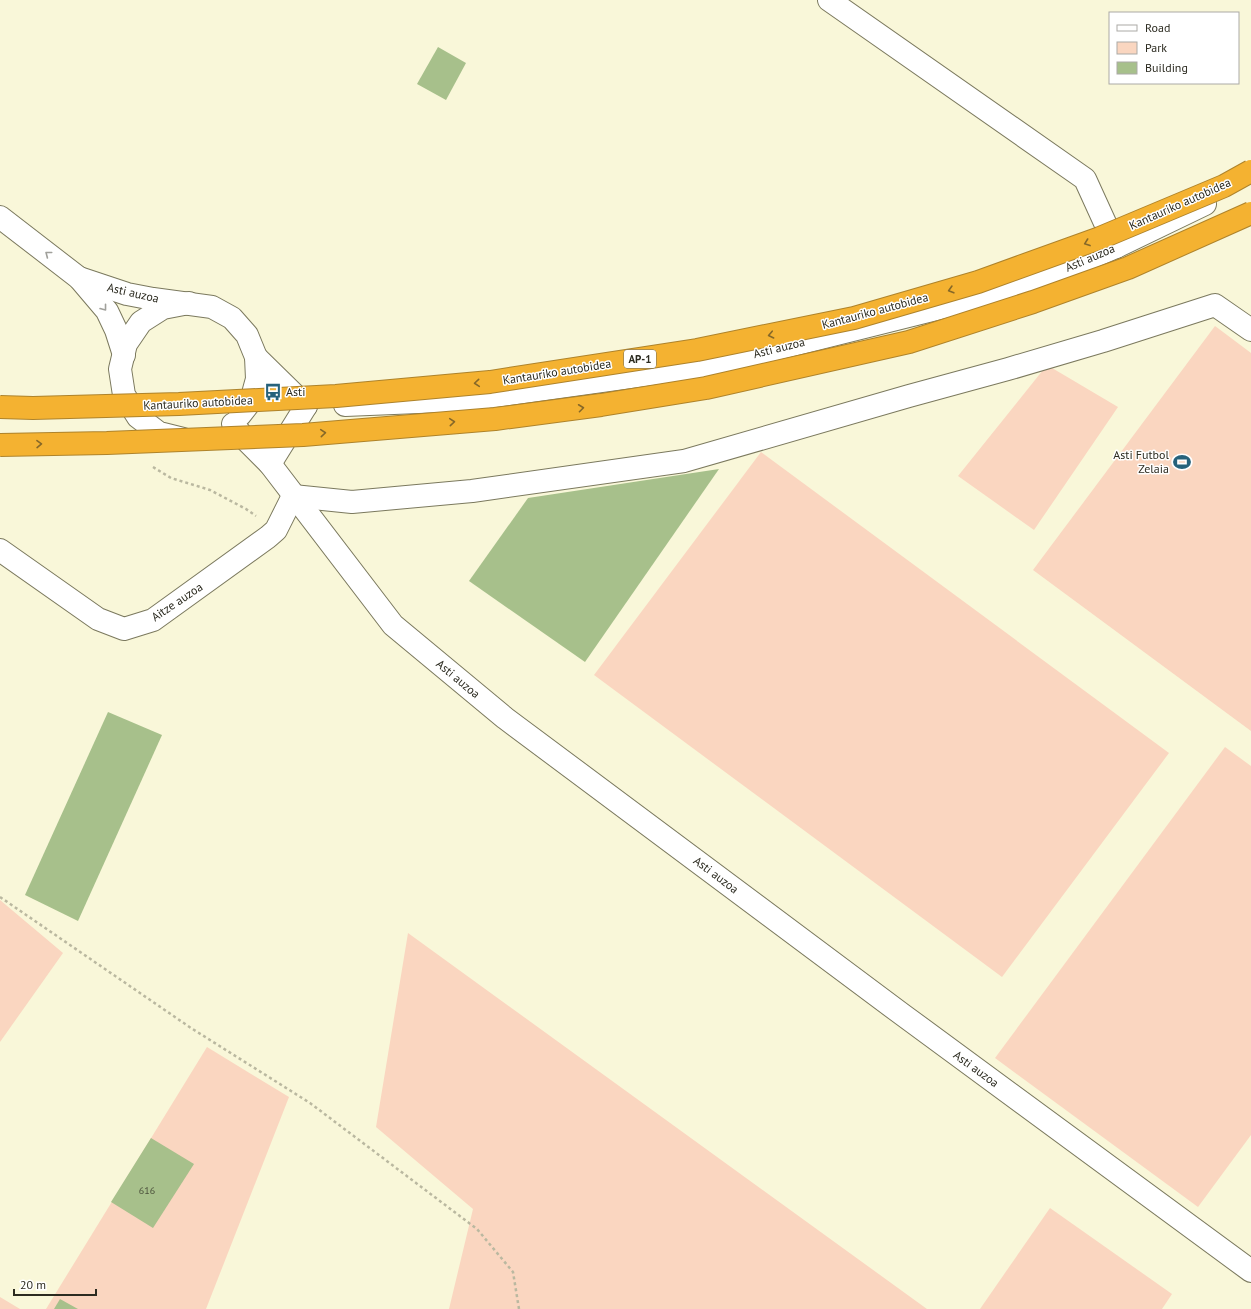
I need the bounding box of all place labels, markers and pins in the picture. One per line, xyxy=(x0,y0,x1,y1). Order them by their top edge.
bus stop icon: Asti xyxy=(263,382,283,402)
place label: Asti xyxy=(286,384,305,399)
place label: Asti Futbol Zelaia xyxy=(1113,447,1169,476)
sports icon: Asti Futbol Zelaia xyxy=(1172,452,1192,472)

